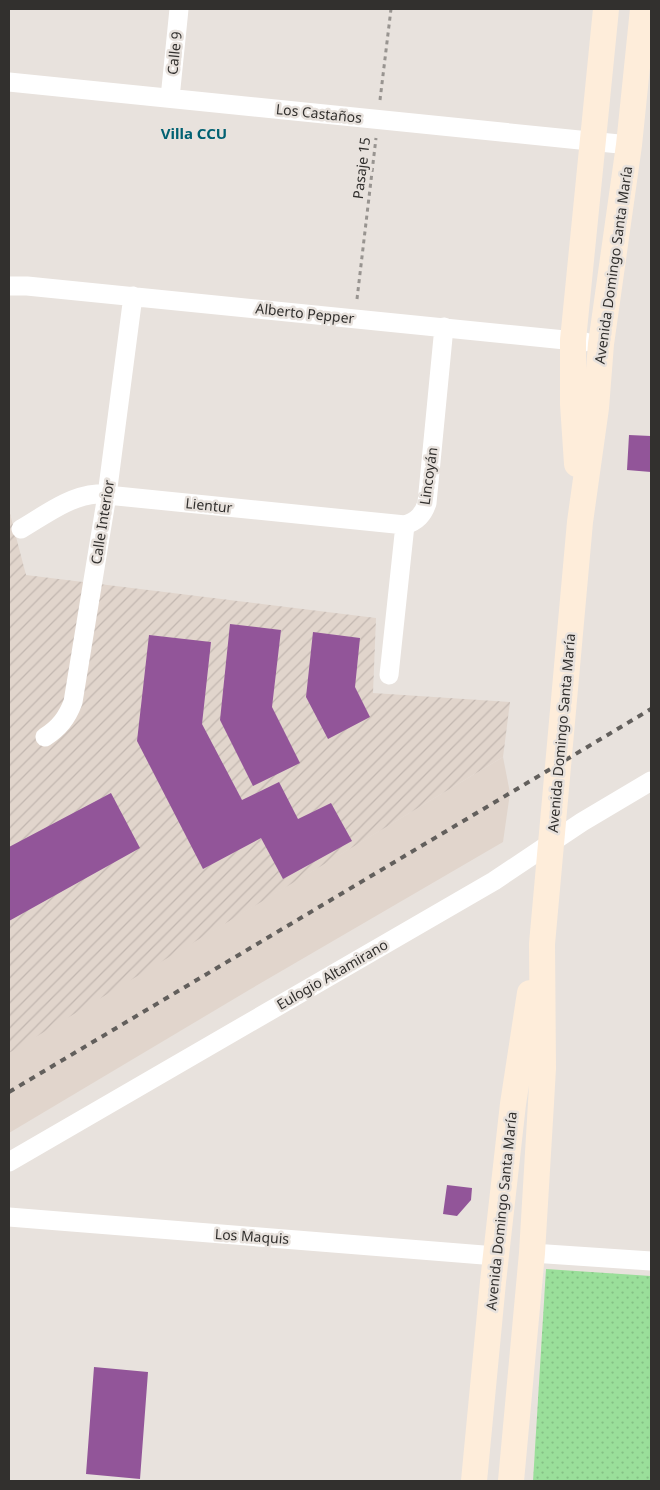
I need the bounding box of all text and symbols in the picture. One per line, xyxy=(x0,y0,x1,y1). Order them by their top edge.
street label: Calle 9 xyxy=(162,30,186,76)
street label: Los Castaños xyxy=(275,99,363,127)
district label: Villa CCU xyxy=(161,123,227,143)
street label: Pasaje 15 xyxy=(348,136,374,200)
street label: Avenida Domingo Santa María xyxy=(590,165,636,365)
street label: Alberto Pepper xyxy=(255,298,356,328)
street label: Lincoyán xyxy=(415,446,441,506)
street label: Calle Interior xyxy=(86,478,118,566)
street label: Lientur xyxy=(185,493,234,517)
street label: Avenida Domingo Santa María xyxy=(543,633,579,833)
street label: Eulogio Altamirano xyxy=(273,934,391,1014)
street label: Avenida Domingo Santa María xyxy=(481,1111,521,1311)
street label: Los Maquis xyxy=(214,1224,290,1248)

